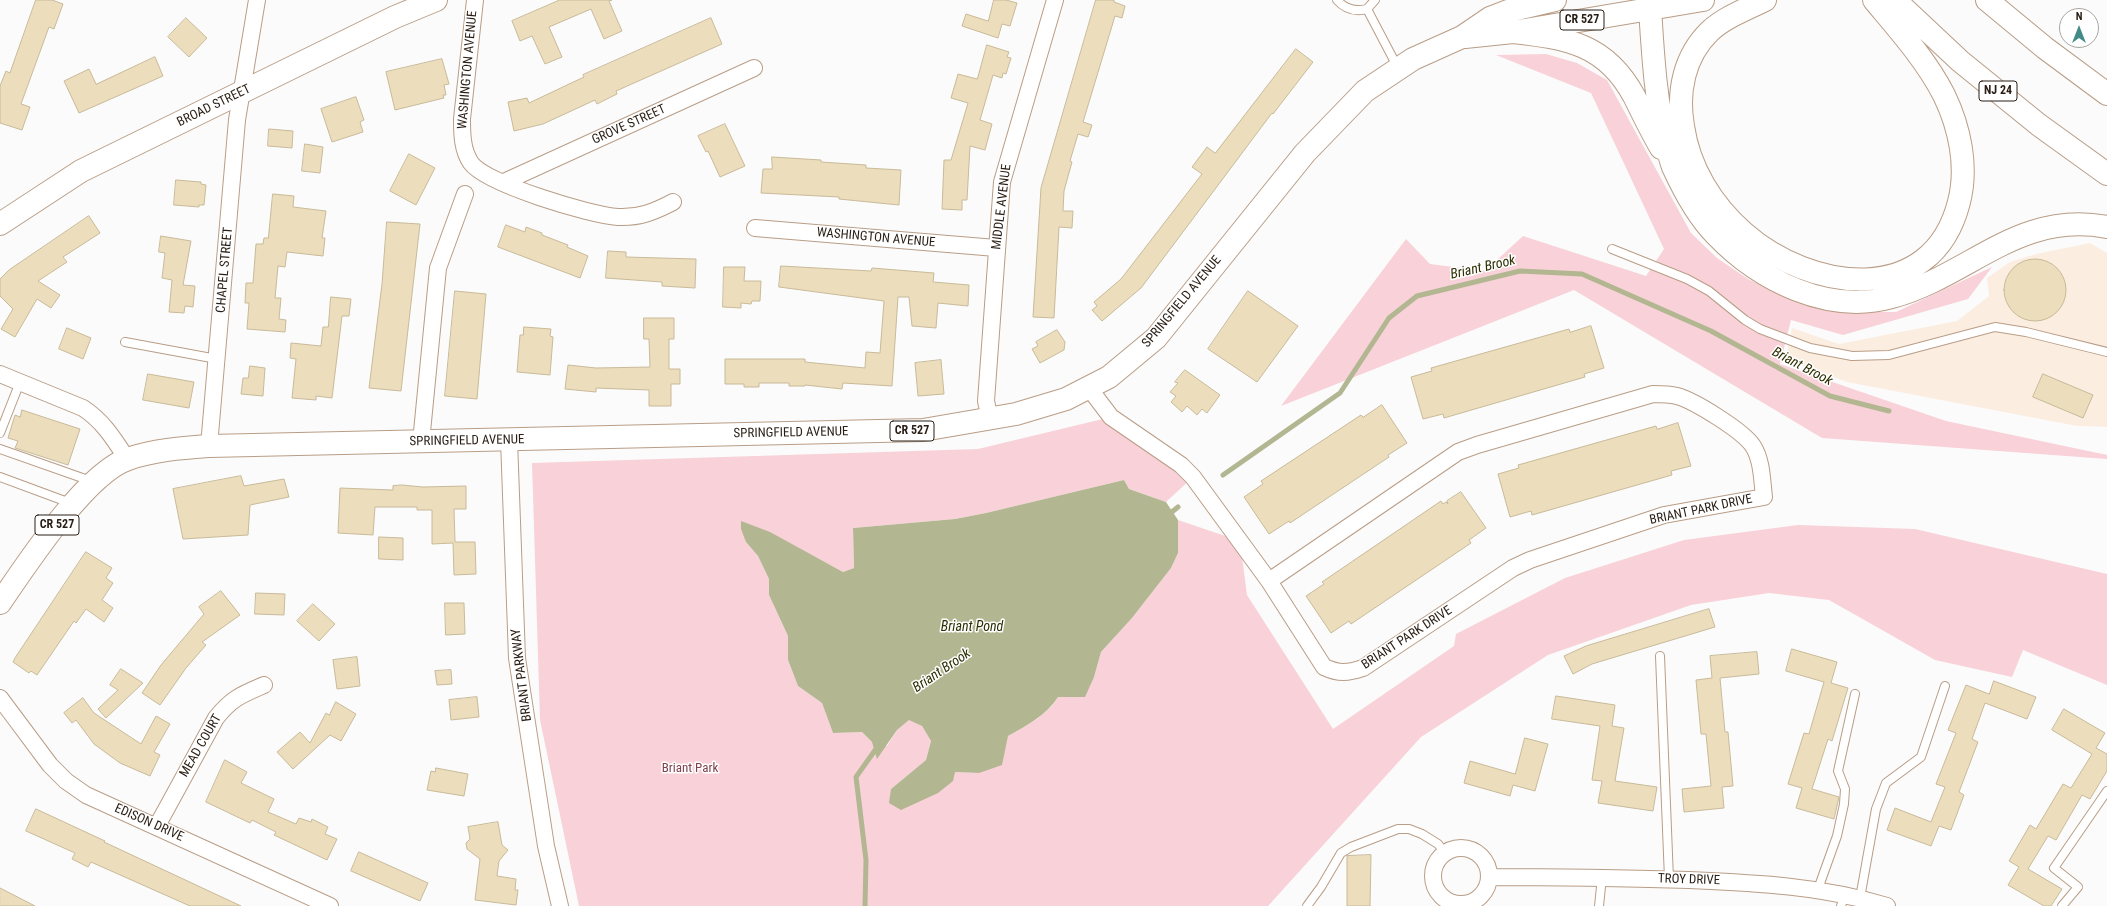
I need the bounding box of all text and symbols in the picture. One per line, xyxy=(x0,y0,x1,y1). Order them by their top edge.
north arrow xyxy=(2059,8,2099,48)
street label: WASHINGTON AVENUE xyxy=(455,10,481,130)
road number: CR 527 xyxy=(1560,10,1604,30)
text: N xyxy=(2076,10,2082,23)
street label: BROAD STREET xyxy=(175,81,253,131)
road number: NJ 24 xyxy=(1979,81,2017,101)
street label: GROVE STREET xyxy=(590,102,668,148)
street label: MIDDLE AVENUE xyxy=(989,163,1015,251)
street label: WASHINGTON AVENUE xyxy=(816,225,936,251)
street label: CHAPEL STREET xyxy=(213,226,237,314)
water label: Briant Brook xyxy=(1449,252,1517,284)
street label: SPRINGFIELD AVENUE xyxy=(1139,253,1225,351)
water label: Briant Brook xyxy=(1769,344,1835,390)
road number: CR 527 xyxy=(890,421,934,441)
street label: SPRINGFIELD AVENUE xyxy=(733,424,849,442)
street label: SPRINGFIELD AVENUE xyxy=(409,432,525,450)
street label: BRIANT PARK DRIVE xyxy=(1648,491,1754,529)
road number: CR 527 xyxy=(35,515,79,535)
street label: BRIANT PARK DRIVE xyxy=(1359,603,1455,673)
water label: Briant Pond xyxy=(941,619,1003,635)
street label: BRIANT PARKWAY xyxy=(509,628,535,722)
water label: Briant Brook xyxy=(910,646,974,696)
street label: MEAD COURT xyxy=(177,712,225,780)
park label: Briant Park xyxy=(662,761,718,777)
street label: EDISON DRIVE xyxy=(112,801,186,845)
street label: TROY DRIVE xyxy=(1658,871,1720,889)

